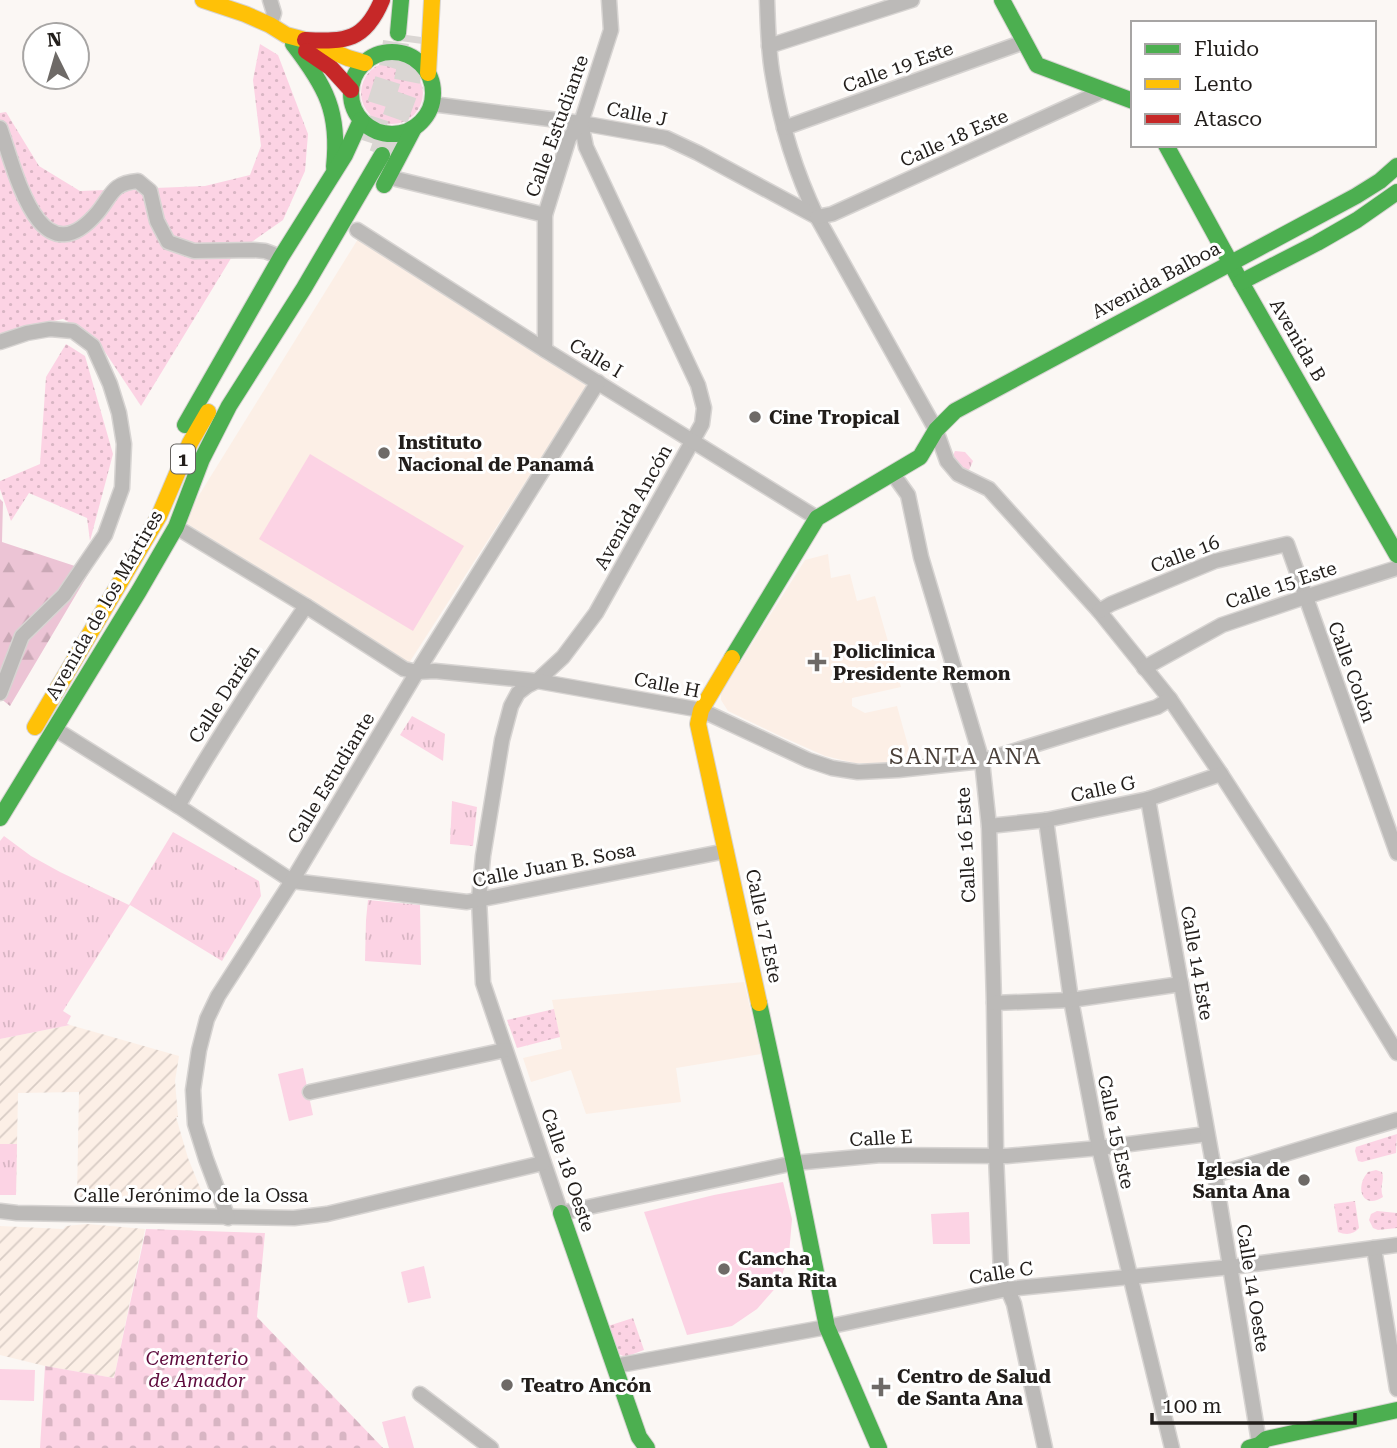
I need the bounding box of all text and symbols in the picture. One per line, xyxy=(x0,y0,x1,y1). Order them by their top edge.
north arrow xyxy=(21,21,91,91)
legend xyxy=(1131,21,1376,147)
text: N xyxy=(46,27,63,52)
street label: Calle 19 Este xyxy=(840,36,956,98)
text: Fluido xyxy=(1194,37,1259,61)
street label: Calle Estudiante xyxy=(521,52,593,200)
text: Lento xyxy=(1194,72,1253,96)
street label: Calle J xyxy=(605,97,669,131)
street label: Calle 18 Este xyxy=(896,104,1012,172)
text: Atasco xyxy=(1194,107,1262,131)
street label: Avenida Balboa xyxy=(1088,236,1225,324)
street label: Avenida B xyxy=(1265,294,1331,386)
street label: Calle I xyxy=(565,333,627,383)
place label: Cine Tropical xyxy=(769,406,900,429)
marker: Cine Tropical xyxy=(747,409,763,425)
place label: Instituto Nacional de Panamá xyxy=(398,431,594,476)
street label: Avenida Ancón xyxy=(589,440,677,574)
road number: 1 xyxy=(171,444,195,474)
marker: Instituto Nacional de Panamá xyxy=(376,445,392,461)
street label: Avenida de los Mártires xyxy=(40,506,168,704)
street label: Calle 16 xyxy=(1147,530,1223,578)
street label: Calle 15 Este xyxy=(1222,556,1340,614)
street label: Calle Colón xyxy=(1323,618,1381,726)
place label: Policlinica Presidente Remon xyxy=(833,640,1011,685)
street label: Calle Darién xyxy=(184,641,264,747)
marker: Policlinica Presidente Remon xyxy=(807,652,827,672)
street label: Calle H xyxy=(632,667,702,703)
street label: Calle Estudiante xyxy=(283,708,379,848)
district label: SANTA ANA xyxy=(889,743,1043,770)
street label: Calle G xyxy=(1069,771,1138,807)
street label: Calle 16 Este xyxy=(951,787,981,903)
street label: Calle Juan B. Sosa xyxy=(471,838,638,892)
street label: Calle 17 Este xyxy=(741,867,787,985)
street label: Calle 14 Este xyxy=(1176,904,1218,1022)
street label: Calle 15 Este xyxy=(1093,1073,1139,1191)
street label: Calle 18 Oeste xyxy=(536,1105,600,1235)
street label: Calle E xyxy=(849,1125,913,1151)
place label: Iglesia de Santa Ana xyxy=(1193,1158,1290,1203)
marker: Iglesia de Santa Ana xyxy=(1296,1172,1312,1188)
street label: Calle Jerónimo de la Ossa xyxy=(74,1184,309,1207)
street label: Calle 14 Oeste xyxy=(1232,1223,1274,1353)
place label: Cancha Santa Rita xyxy=(738,1247,837,1292)
street label: Calle C xyxy=(967,1257,1035,1289)
marker: Cancha Santa Rita xyxy=(716,1261,732,1277)
park label: Cementerio de Amador xyxy=(146,1347,248,1392)
place label: Centro de Salud de Santa Ana xyxy=(897,1365,1051,1410)
place label: Teatro Ancón xyxy=(521,1374,651,1397)
marker: Teatro Ancón xyxy=(499,1377,515,1393)
marker: Centro de Salud de Santa Ana xyxy=(871,1377,891,1397)
scale bar xyxy=(1152,1382,1355,1426)
text: 100 m xyxy=(1162,1394,1222,1418)

